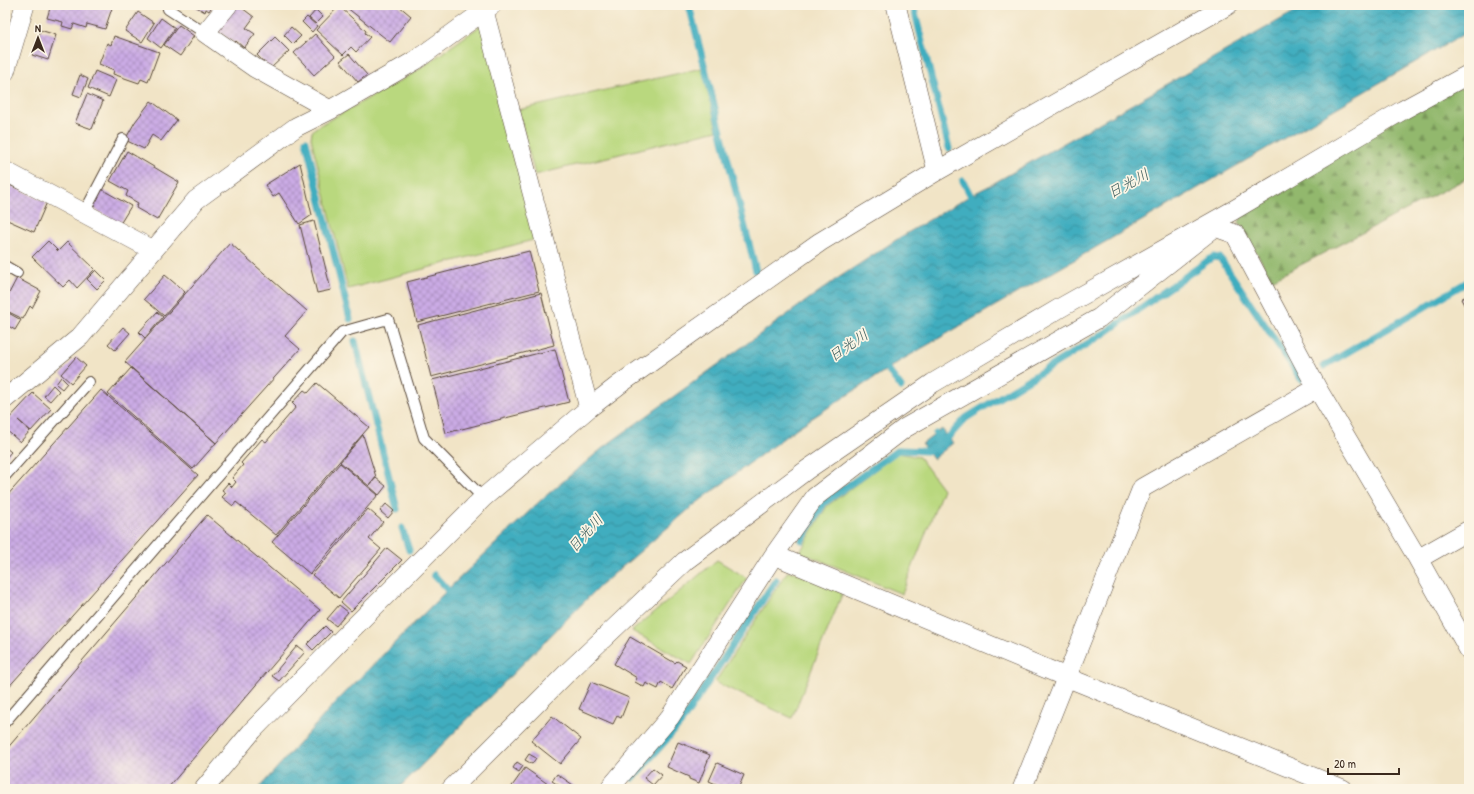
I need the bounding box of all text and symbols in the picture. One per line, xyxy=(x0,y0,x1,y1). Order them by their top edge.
north arrow xyxy=(18,18,58,58)
text: N xyxy=(35,21,41,35)
water label: 日光川 xyxy=(1103,163,1153,203)
water label: 日光川 xyxy=(823,324,873,366)
water label: 日光川 xyxy=(562,509,608,557)
scale bar xyxy=(1328,750,1399,776)
text: 20 m xyxy=(1334,755,1356,772)

